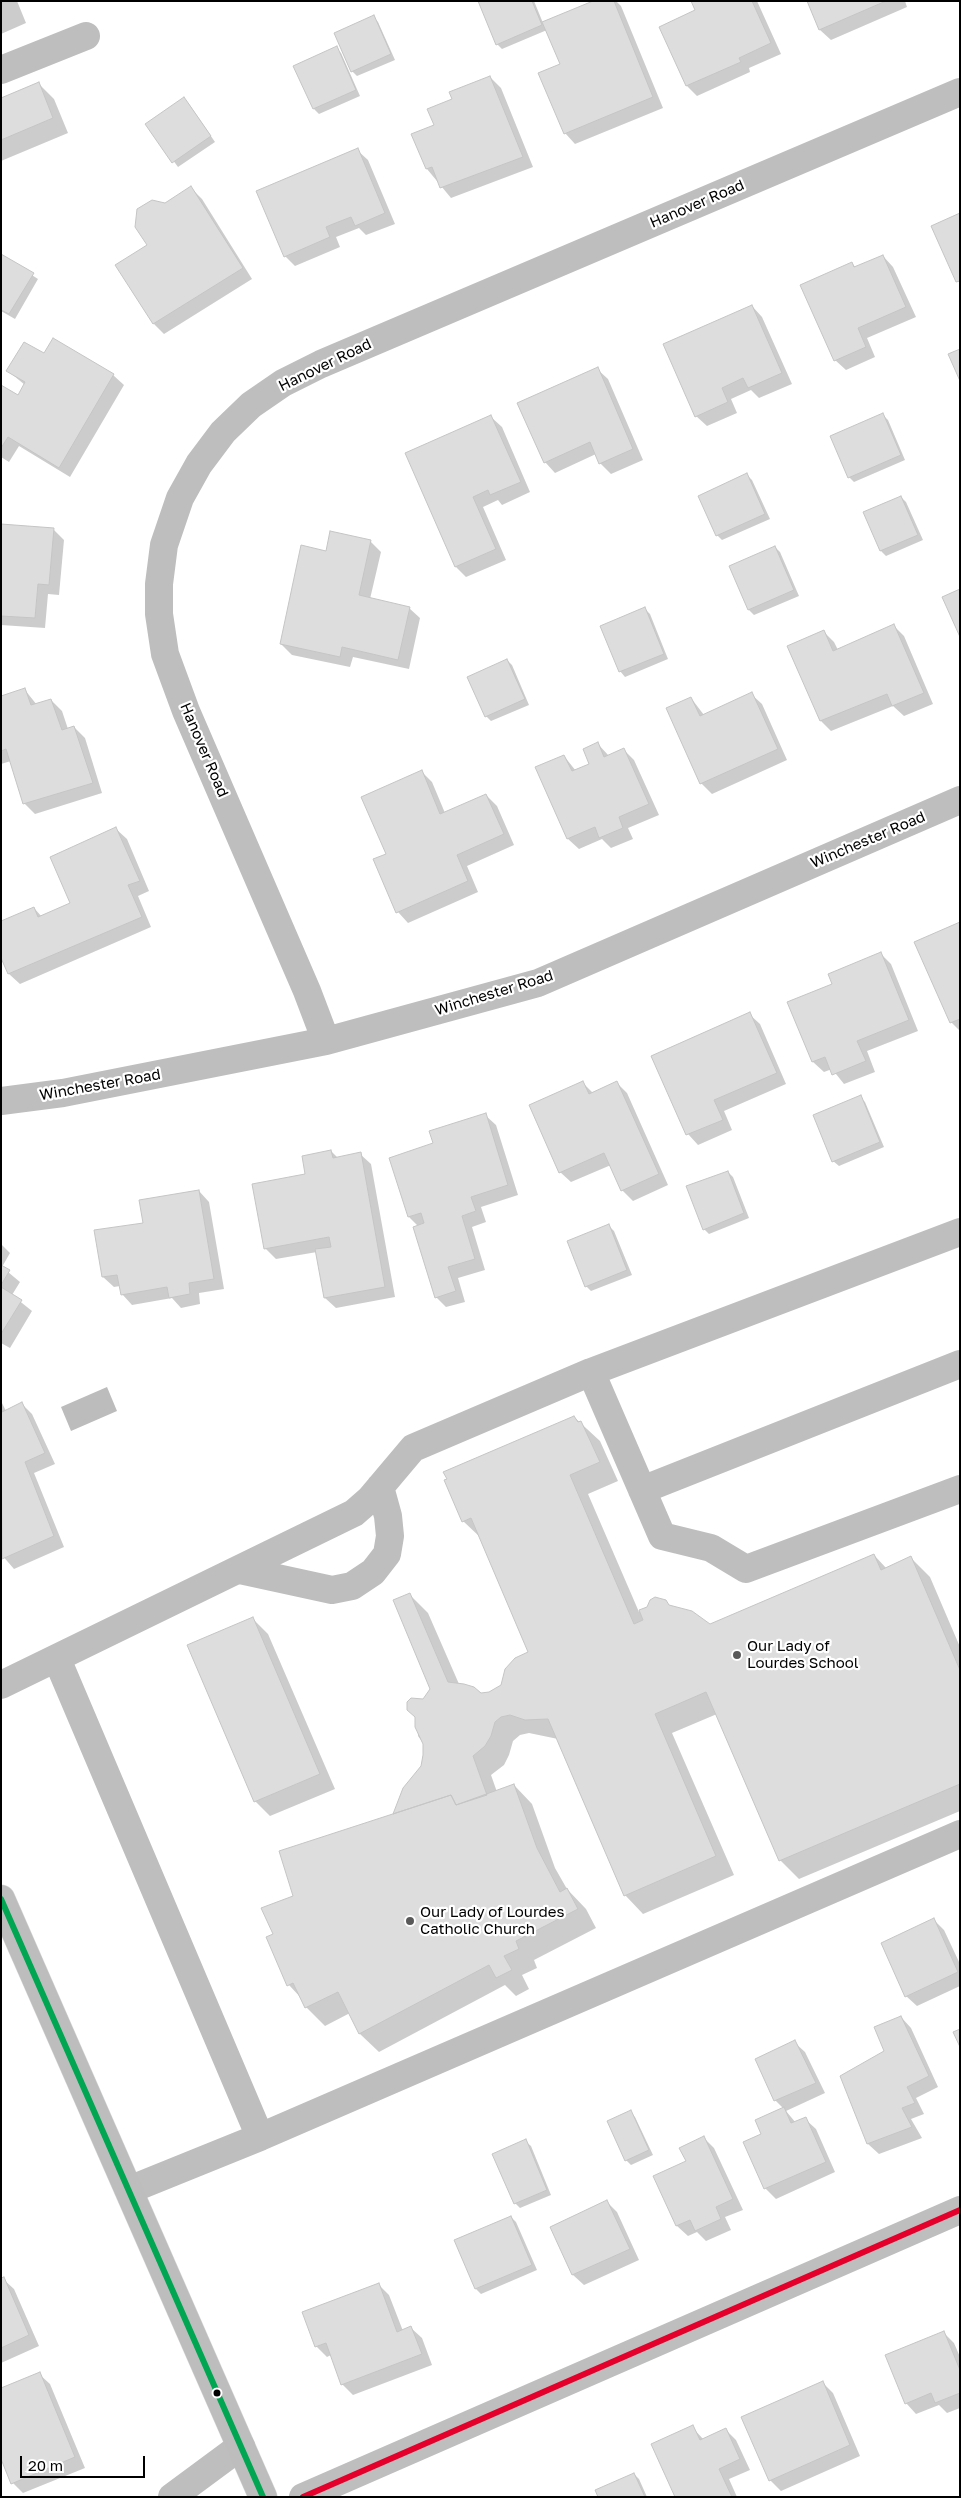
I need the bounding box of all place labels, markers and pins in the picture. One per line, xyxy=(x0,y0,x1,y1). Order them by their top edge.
place label: Our Lady of Lourdes School xyxy=(747,1637,859,1672)
marker: Our Lady of Lourdes School xyxy=(731,1649,743,1661)
place label: Our Lady of Lourdes Catholic Church xyxy=(420,1903,564,1938)
marker: Our Lady of Lourdes Catholic Church xyxy=(404,1915,416,1927)
unlabelled marker xyxy=(212,2388,222,2398)

